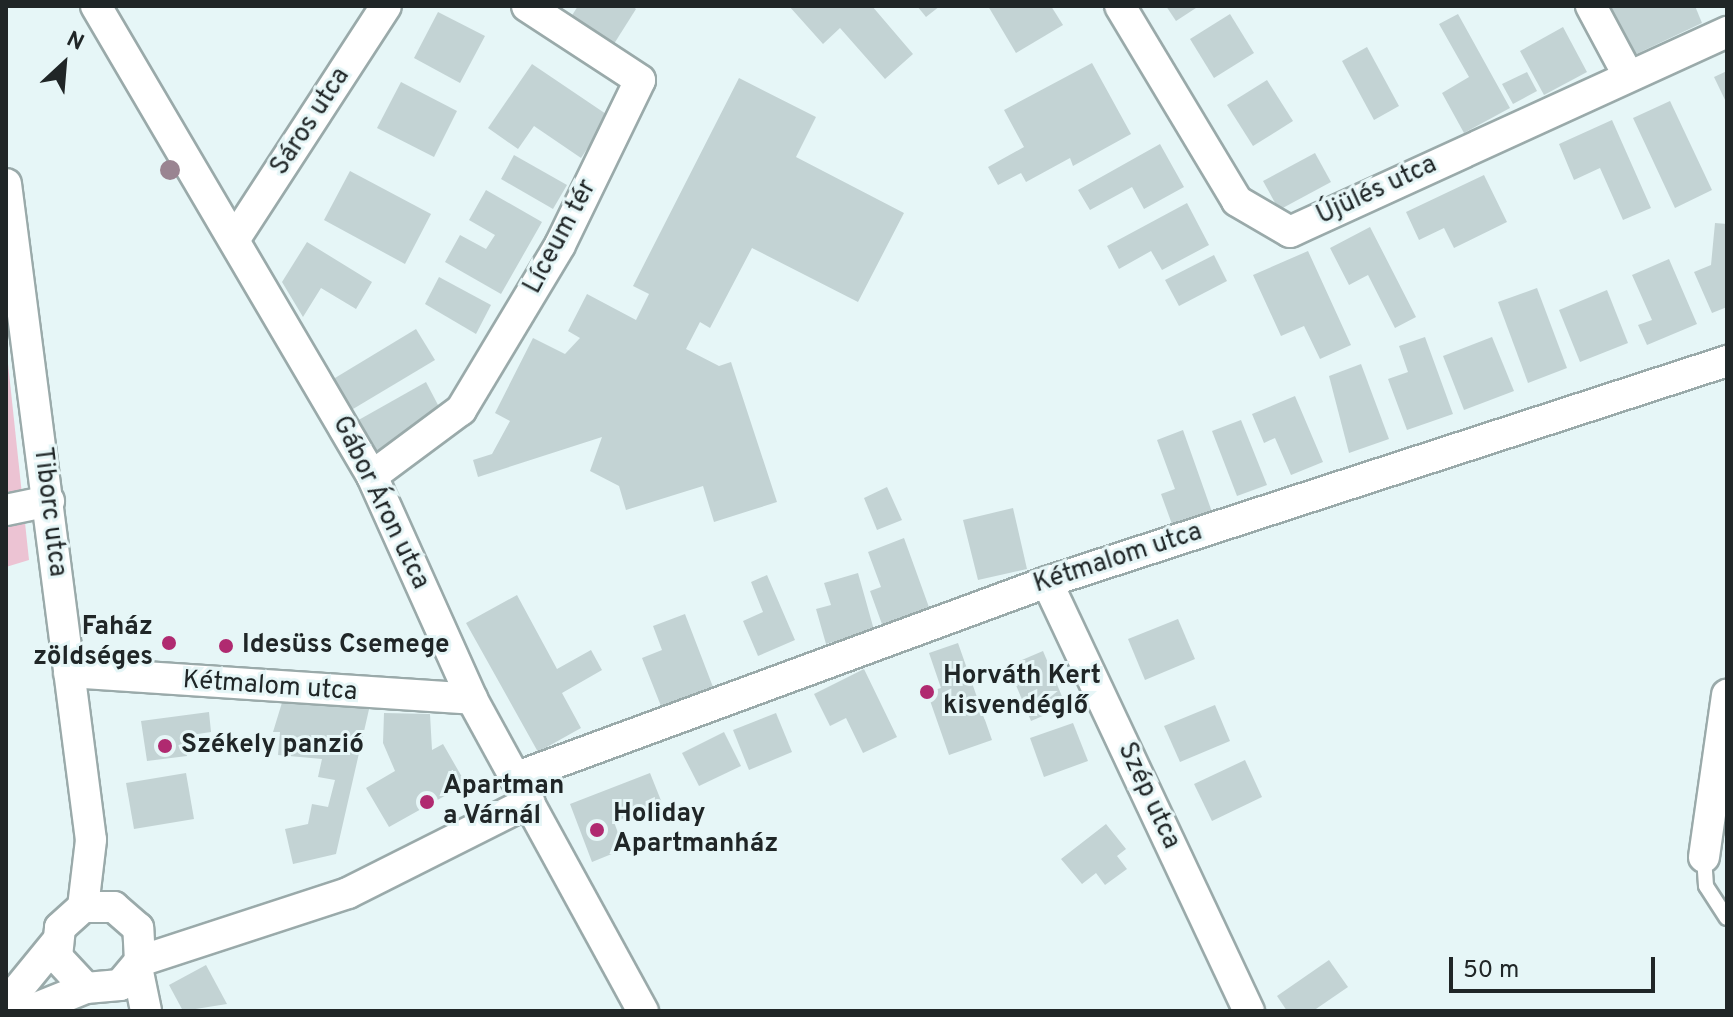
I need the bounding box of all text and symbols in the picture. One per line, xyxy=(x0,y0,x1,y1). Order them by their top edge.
north arrow xyxy=(24,24,104,104)
text: N xyxy=(62,26,88,58)
street label: Sáros utca xyxy=(265,62,357,182)
street label: Újülés utca xyxy=(1312,150,1442,232)
street label: Líceum tér xyxy=(518,175,604,299)
street label: Gábor Áron utca xyxy=(324,411,436,595)
street label: Tiborc utca xyxy=(26,445,72,579)
street label: Kétmalom utca xyxy=(1030,517,1206,601)
place label: Faház zöldséges xyxy=(33,612,153,674)
place label: Idesüss Csemege xyxy=(242,630,450,662)
marker: Faház zöldséges xyxy=(160,634,178,652)
marker: Idesüss Csemege xyxy=(217,637,235,655)
place label: Horváth Kert kisvendéglő xyxy=(943,661,1101,722)
street label: Kétmalom utca xyxy=(182,665,358,709)
marker: Horváth Kert kisvendéglő xyxy=(918,683,936,701)
place label: Székely panzió xyxy=(181,730,364,762)
marker: Székely panzió xyxy=(156,737,174,755)
street label: Szép utca xyxy=(1110,738,1186,854)
place label: Apartman a Várnál xyxy=(443,771,564,832)
marker: Apartman a Várnál xyxy=(418,793,436,811)
place label: Holiday Apartmanház xyxy=(613,799,778,860)
marker: Holiday Apartmanház xyxy=(588,821,606,839)
scale bar xyxy=(1453,941,1659,991)
text: 50 m xyxy=(1463,956,1519,986)

